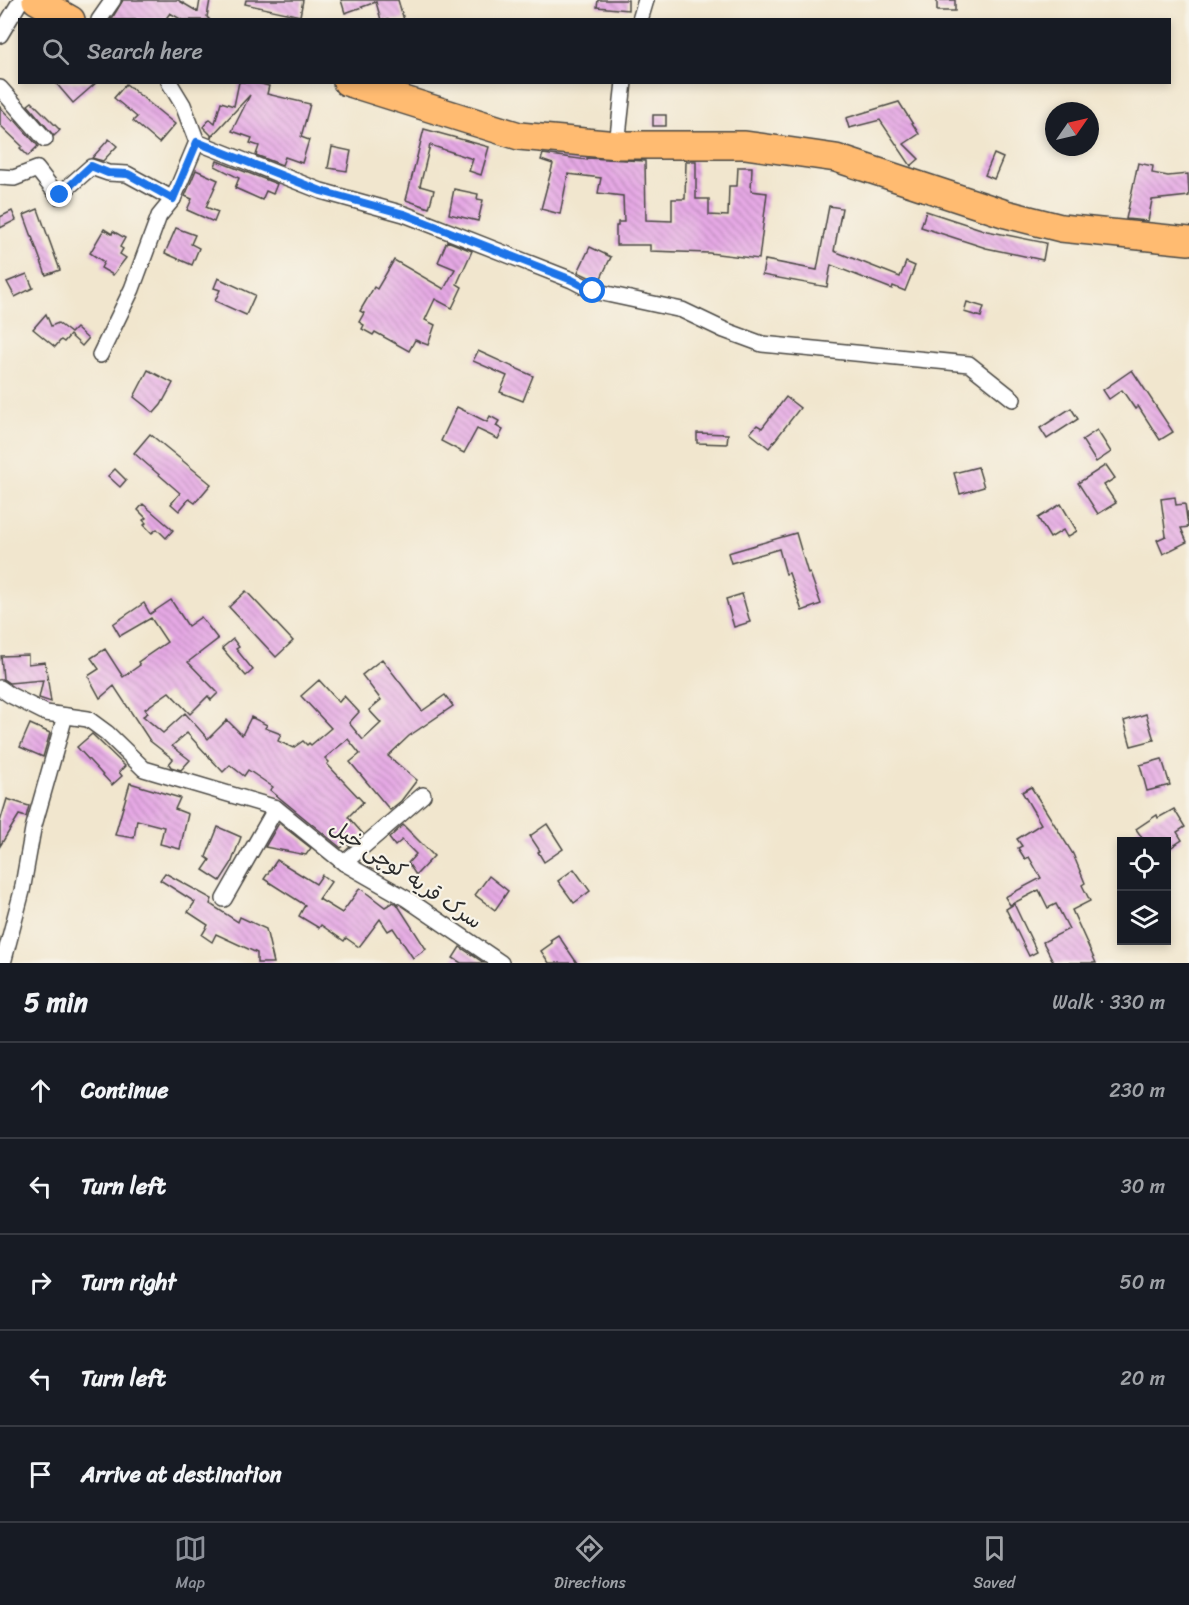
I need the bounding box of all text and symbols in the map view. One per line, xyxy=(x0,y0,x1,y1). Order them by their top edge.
search box xyxy=(18,18,1171,84)
text: Search here xyxy=(87,32,203,71)
icon: search xyxy=(39,35,72,68)
north arrow xyxy=(1045,102,1099,156)
route end xyxy=(46,181,72,207)
route start xyxy=(579,277,605,303)
street label: سرک قریه کوچی خیل xyxy=(322,809,490,939)
map controls xyxy=(1117,837,1171,945)
button: locate xyxy=(1117,837,1171,891)
button: layers xyxy=(1117,891,1171,945)
text: 5 min xyxy=(24,979,88,1025)
text: Walk · 330 m xyxy=(1052,985,1165,1020)
text: Continue xyxy=(81,1071,169,1110)
text: 230 m xyxy=(1109,1073,1165,1108)
icon: ahead xyxy=(24,1074,57,1107)
text: Turn left xyxy=(81,1167,166,1206)
text: 30 m xyxy=(1121,1169,1165,1204)
icon: left xyxy=(24,1170,57,1203)
text: Turn right xyxy=(81,1263,176,1302)
text: 50 m xyxy=(1120,1265,1165,1300)
icon: right xyxy=(24,1266,57,1299)
text: Turn left xyxy=(81,1359,166,1398)
text: 20 m xyxy=(1120,1361,1165,1396)
icon: left xyxy=(24,1362,57,1395)
text: Arrive at destination xyxy=(81,1455,282,1494)
icon: arrive xyxy=(24,1458,57,1491)
tab: Map xyxy=(174,1532,207,1597)
tab: Directions xyxy=(554,1532,626,1597)
tab: Saved xyxy=(973,1532,1015,1597)

